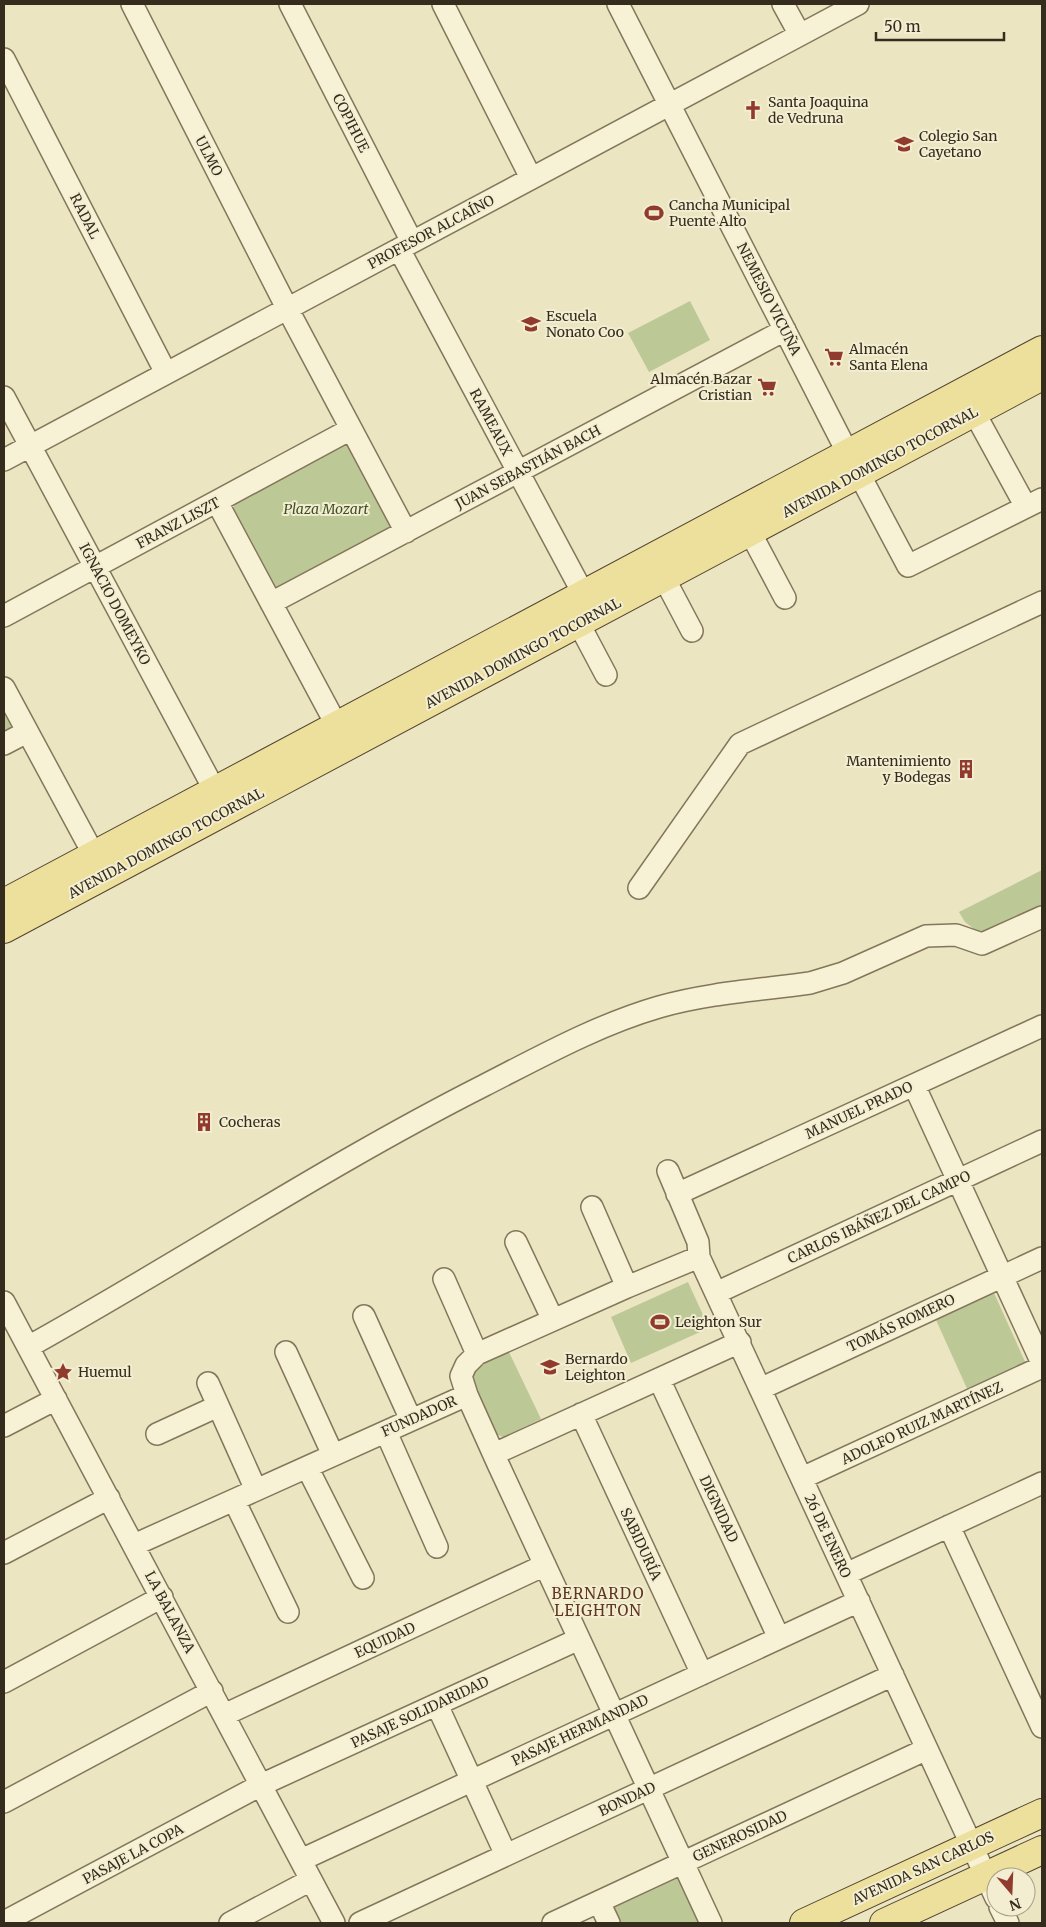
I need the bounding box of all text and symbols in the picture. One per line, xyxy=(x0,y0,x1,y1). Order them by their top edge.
scale bar xyxy=(876,10,1004,42)
text: 50 m xyxy=(884,17,921,36)
street label: COPIHUE xyxy=(329,91,373,155)
place label: Santa Joaquina de Vedruna xyxy=(768,93,869,127)
church icon: Santa Joaquina de Vedruna xyxy=(742,99,764,121)
place label: Colegio San Cayetano xyxy=(919,127,998,161)
street label: ULMO xyxy=(191,133,227,179)
school or university icon: Colegio San Cayetano xyxy=(893,133,915,155)
street label: RADAL xyxy=(66,190,104,242)
street label: PROFESOR ALCAÍNO xyxy=(365,191,497,273)
place label: Cancha Municipal Puente Alto xyxy=(669,196,791,230)
sports icon: Cancha Municipal Puente Alto xyxy=(643,202,665,224)
street label: NEMESIO VICUÑA xyxy=(733,240,805,358)
place label: Escuela Nonato Coo xyxy=(546,307,624,341)
school or university icon: Escuela Nonato Coo xyxy=(520,313,542,335)
place label: Almacén Santa Elena xyxy=(848,340,928,374)
supermarket icon: Almacén Santa Elena xyxy=(823,346,845,368)
place label: Almacén Bazar Cristian xyxy=(649,370,752,404)
supermarket icon: Almacén Bazar Cristian xyxy=(756,376,778,398)
street label: RAMEAUX xyxy=(466,385,516,459)
street label: AVENIDA DOMINGO TOCORNAL xyxy=(778,402,981,522)
street label: JUAN SEBASTIÁN BACH xyxy=(451,421,604,513)
street label: FRANZ LISZT xyxy=(133,493,223,553)
park label: Plaza Mozart xyxy=(284,500,369,518)
street label: IGNACIO DOMEYKO xyxy=(75,540,155,668)
street label: AVENIDA DOMINGO TOCORNAL xyxy=(421,593,624,713)
place label: Mantenimiento y Bodegas xyxy=(846,752,951,786)
building icon: Mantenimiento y Bodegas xyxy=(955,758,977,780)
street label: AVENIDA DOMINGO TOCORNAL xyxy=(64,783,267,903)
street label: MANUEL PRADO xyxy=(802,1077,916,1143)
building icon: Cocheras xyxy=(193,1111,215,1133)
place label: Cocheras xyxy=(219,1113,281,1131)
street label: CARLOS IBÁÑEZ DEL CAMPO xyxy=(785,1167,973,1267)
street label: TOMÁS ROMERO xyxy=(844,1290,958,1356)
sports icon: Leighton Sur xyxy=(649,1311,671,1333)
place label: Leighton Sur xyxy=(675,1313,762,1331)
place label: Bernardo Leighton xyxy=(565,1350,628,1384)
school or university icon: Bernardo Leighton xyxy=(539,1356,561,1378)
place icon: Huemul xyxy=(52,1361,74,1383)
place label: Huemul xyxy=(78,1363,132,1381)
street label: ADOLFO RUIZ MARTÍNEZ xyxy=(837,1378,1006,1469)
street label: FUNDADOR xyxy=(379,1391,460,1441)
street label: DIGNIDAD xyxy=(696,1473,743,1546)
street label: 26 DE ENERO xyxy=(801,1491,855,1581)
street label: SABIDURÍA xyxy=(616,1505,666,1583)
street label: LA BALANZA xyxy=(141,1568,199,1656)
district label: BERNARDO LEIGHTON xyxy=(552,1584,644,1620)
street label: EQUIDAD xyxy=(352,1618,419,1662)
street label: PASAJE SOLIDARIDAD xyxy=(348,1672,492,1752)
street label: PASAJE HERMANDAD xyxy=(509,1690,652,1770)
street label: BONDAD xyxy=(596,1778,659,1820)
street label: GENEROSIDAD xyxy=(690,1806,791,1866)
street label: PASAJE LA COPA xyxy=(80,1820,187,1888)
street label: AVENIDA SAN CARLOS xyxy=(848,1827,997,1909)
north arrow xyxy=(986,1867,1036,1917)
text: N xyxy=(1007,1894,1023,1915)

